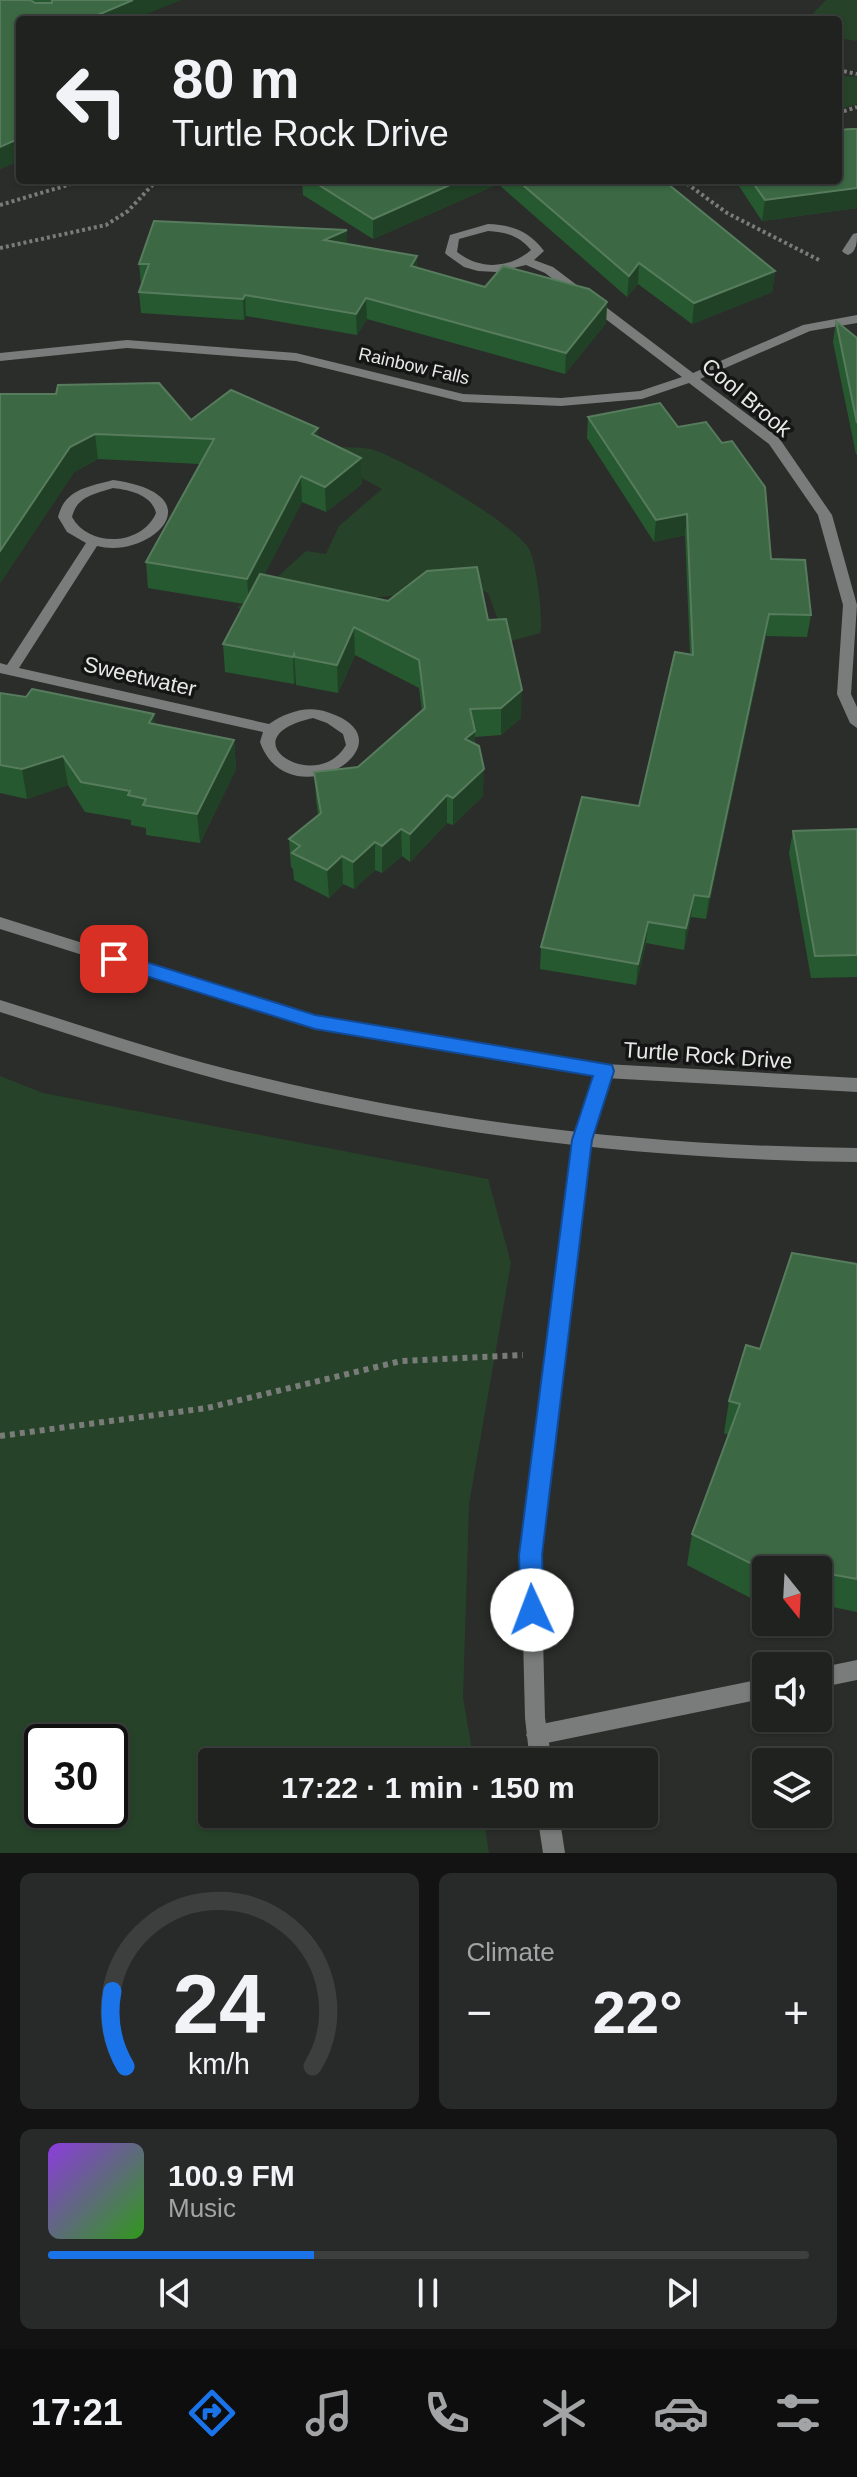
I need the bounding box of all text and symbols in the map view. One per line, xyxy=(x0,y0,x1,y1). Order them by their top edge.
text: 80 m xyxy=(172,47,300,110)
icon: left xyxy=(40,48,144,152)
text: Turtle Rock Drive xyxy=(172,113,449,154)
street label: Rainbow Falls xyxy=(357,344,471,388)
street label: Cool Brook xyxy=(697,353,797,443)
street label: Sweetwater xyxy=(81,651,199,702)
pin xyxy=(80,925,148,993)
icon: arrive xyxy=(92,937,136,981)
street label: Turtle Rock Drive xyxy=(623,1037,793,1074)
north arrow xyxy=(752,1556,832,1636)
map controls xyxy=(752,1556,832,1828)
position arrow xyxy=(490,1568,574,1652)
button: sound xyxy=(752,1652,832,1732)
speed limit sign: 30 xyxy=(24,1724,128,1828)
button: layers xyxy=(752,1748,832,1828)
text: 17:22 · 1 min · 150 m xyxy=(281,1771,575,1804)
text: Climate xyxy=(467,1937,555,1967)
text: 24 xyxy=(173,1958,266,2051)
text: 22° xyxy=(592,1979,683,2046)
text: − xyxy=(467,1988,492,2037)
text: + xyxy=(783,1988,809,2037)
text: km/h xyxy=(188,2048,250,2080)
text: 100.9 FM xyxy=(168,2159,295,2192)
text: Music xyxy=(168,2193,236,2223)
icon: previous xyxy=(153,2271,197,2315)
icon: pause xyxy=(406,2271,450,2315)
icon: next xyxy=(660,2271,704,2315)
icon: directions xyxy=(184,2385,240,2441)
icon: music xyxy=(301,2385,357,2441)
icon: phone xyxy=(419,2385,475,2441)
icon: climate xyxy=(536,2385,592,2441)
icon: car xyxy=(653,2385,709,2441)
icon: filters xyxy=(770,2385,826,2441)
text: 17:21 xyxy=(31,2392,123,2433)

